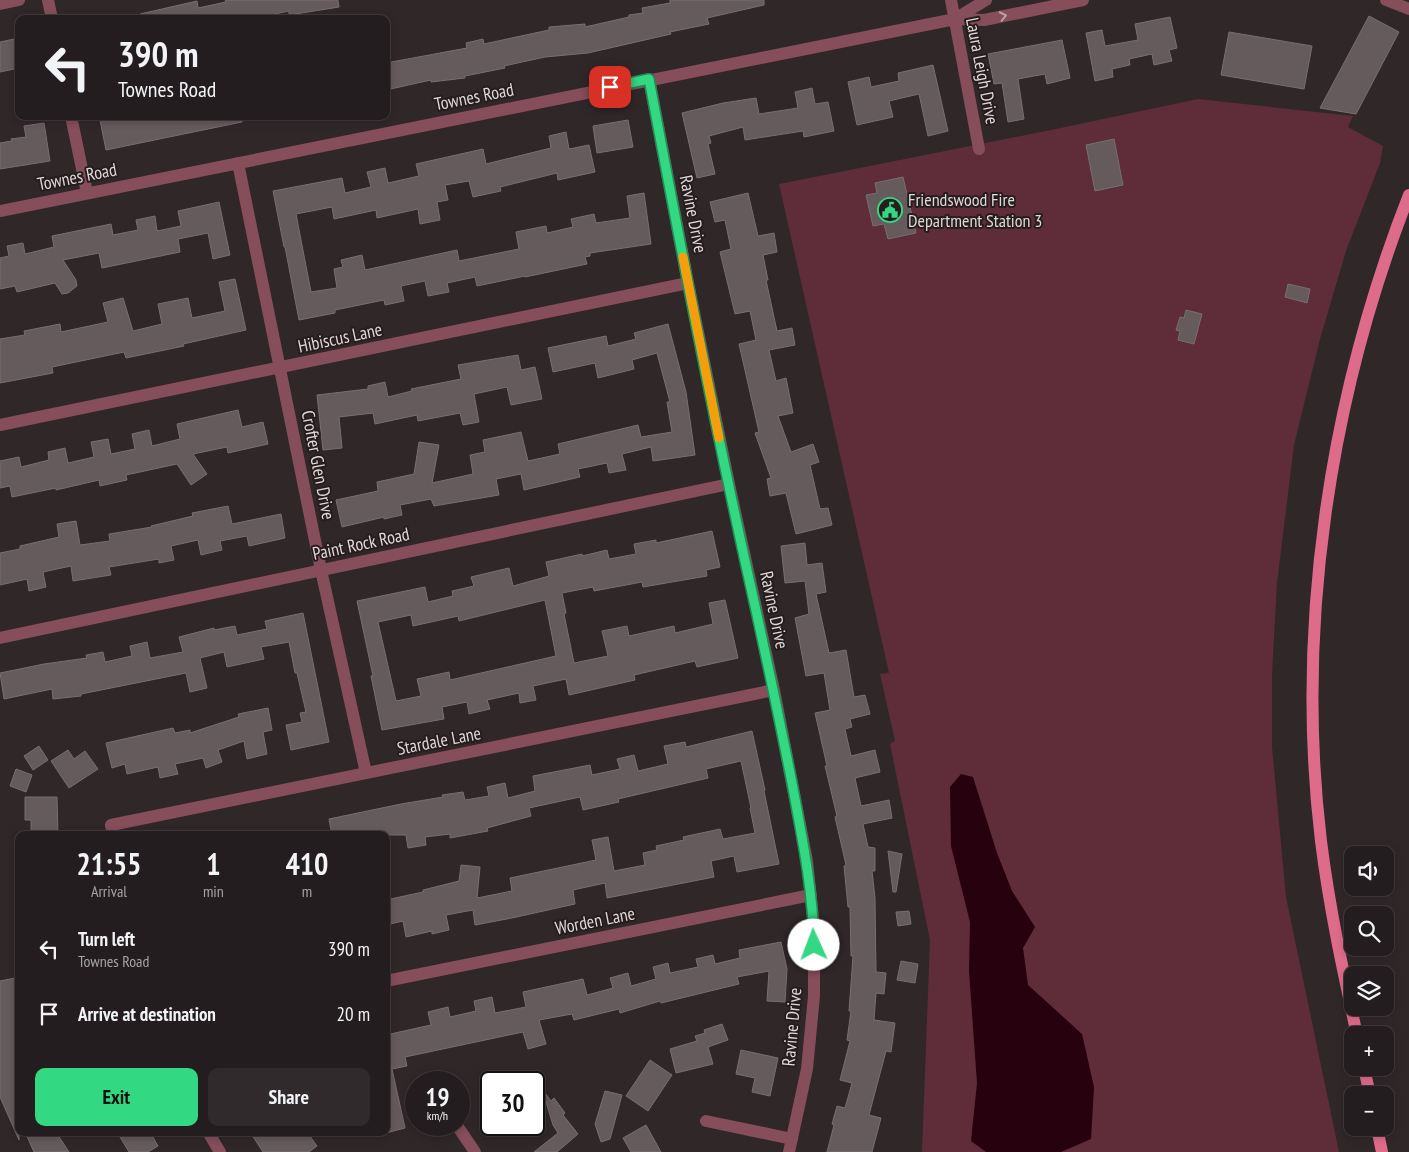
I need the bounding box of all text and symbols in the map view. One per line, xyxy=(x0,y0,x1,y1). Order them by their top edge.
one-way arrow xyxy=(998,12,1007,22)
street label: Laura Leigh Drive xyxy=(961,15,1004,126)
text: 390 m xyxy=(118,31,199,77)
icon: left xyxy=(35,35,100,100)
pin xyxy=(589,66,631,108)
icon: arrive xyxy=(596,73,624,101)
text: Townes Road xyxy=(118,75,216,103)
street label: Townes Road xyxy=(432,78,516,115)
street label: Townes Road xyxy=(35,158,119,195)
street label: Ravine Drive xyxy=(675,173,712,255)
place label: Friendswood Fire Department Station 3 xyxy=(908,188,1042,232)
public building icon: Friendswood Fire Department Station 3 xyxy=(877,197,903,223)
street label: Hibiscus Lane xyxy=(296,317,384,358)
street label: Crofter Glen Drive xyxy=(297,408,340,522)
street label: Paint Rock Road xyxy=(310,522,412,565)
street label: Ravine Drive xyxy=(755,569,794,651)
street label: Stardale Lane xyxy=(395,721,483,760)
text: 21:55 xyxy=(77,844,141,883)
text: 1 xyxy=(206,844,221,883)
text: 410 xyxy=(285,844,328,883)
map controls xyxy=(1344,846,1394,1136)
button: sound xyxy=(1344,846,1394,896)
text: Arrival xyxy=(91,881,127,901)
text: min xyxy=(203,881,224,901)
text: m xyxy=(302,881,312,901)
street label: Worden Lane xyxy=(553,902,637,940)
button: search xyxy=(1344,906,1394,956)
position arrow xyxy=(787,918,839,970)
text: Turn left xyxy=(78,927,135,951)
icon: left xyxy=(35,935,63,963)
text: 390 m xyxy=(328,937,370,961)
text: Townes Road xyxy=(78,951,149,971)
button: layers xyxy=(1344,966,1394,1016)
street label: Ravine Drive xyxy=(777,987,806,1067)
icon: arrive xyxy=(35,1000,63,1028)
text: Arrive at destination xyxy=(78,1002,216,1026)
text: 20 m xyxy=(337,1002,370,1026)
button: + xyxy=(1344,1026,1394,1076)
button: Exit xyxy=(35,1068,198,1126)
button: Share xyxy=(208,1068,370,1126)
speed limit sign: 30 xyxy=(480,1071,545,1136)
text: 19 xyxy=(426,1081,449,1113)
button: − xyxy=(1344,1086,1394,1136)
text: km/h xyxy=(427,1108,448,1123)

